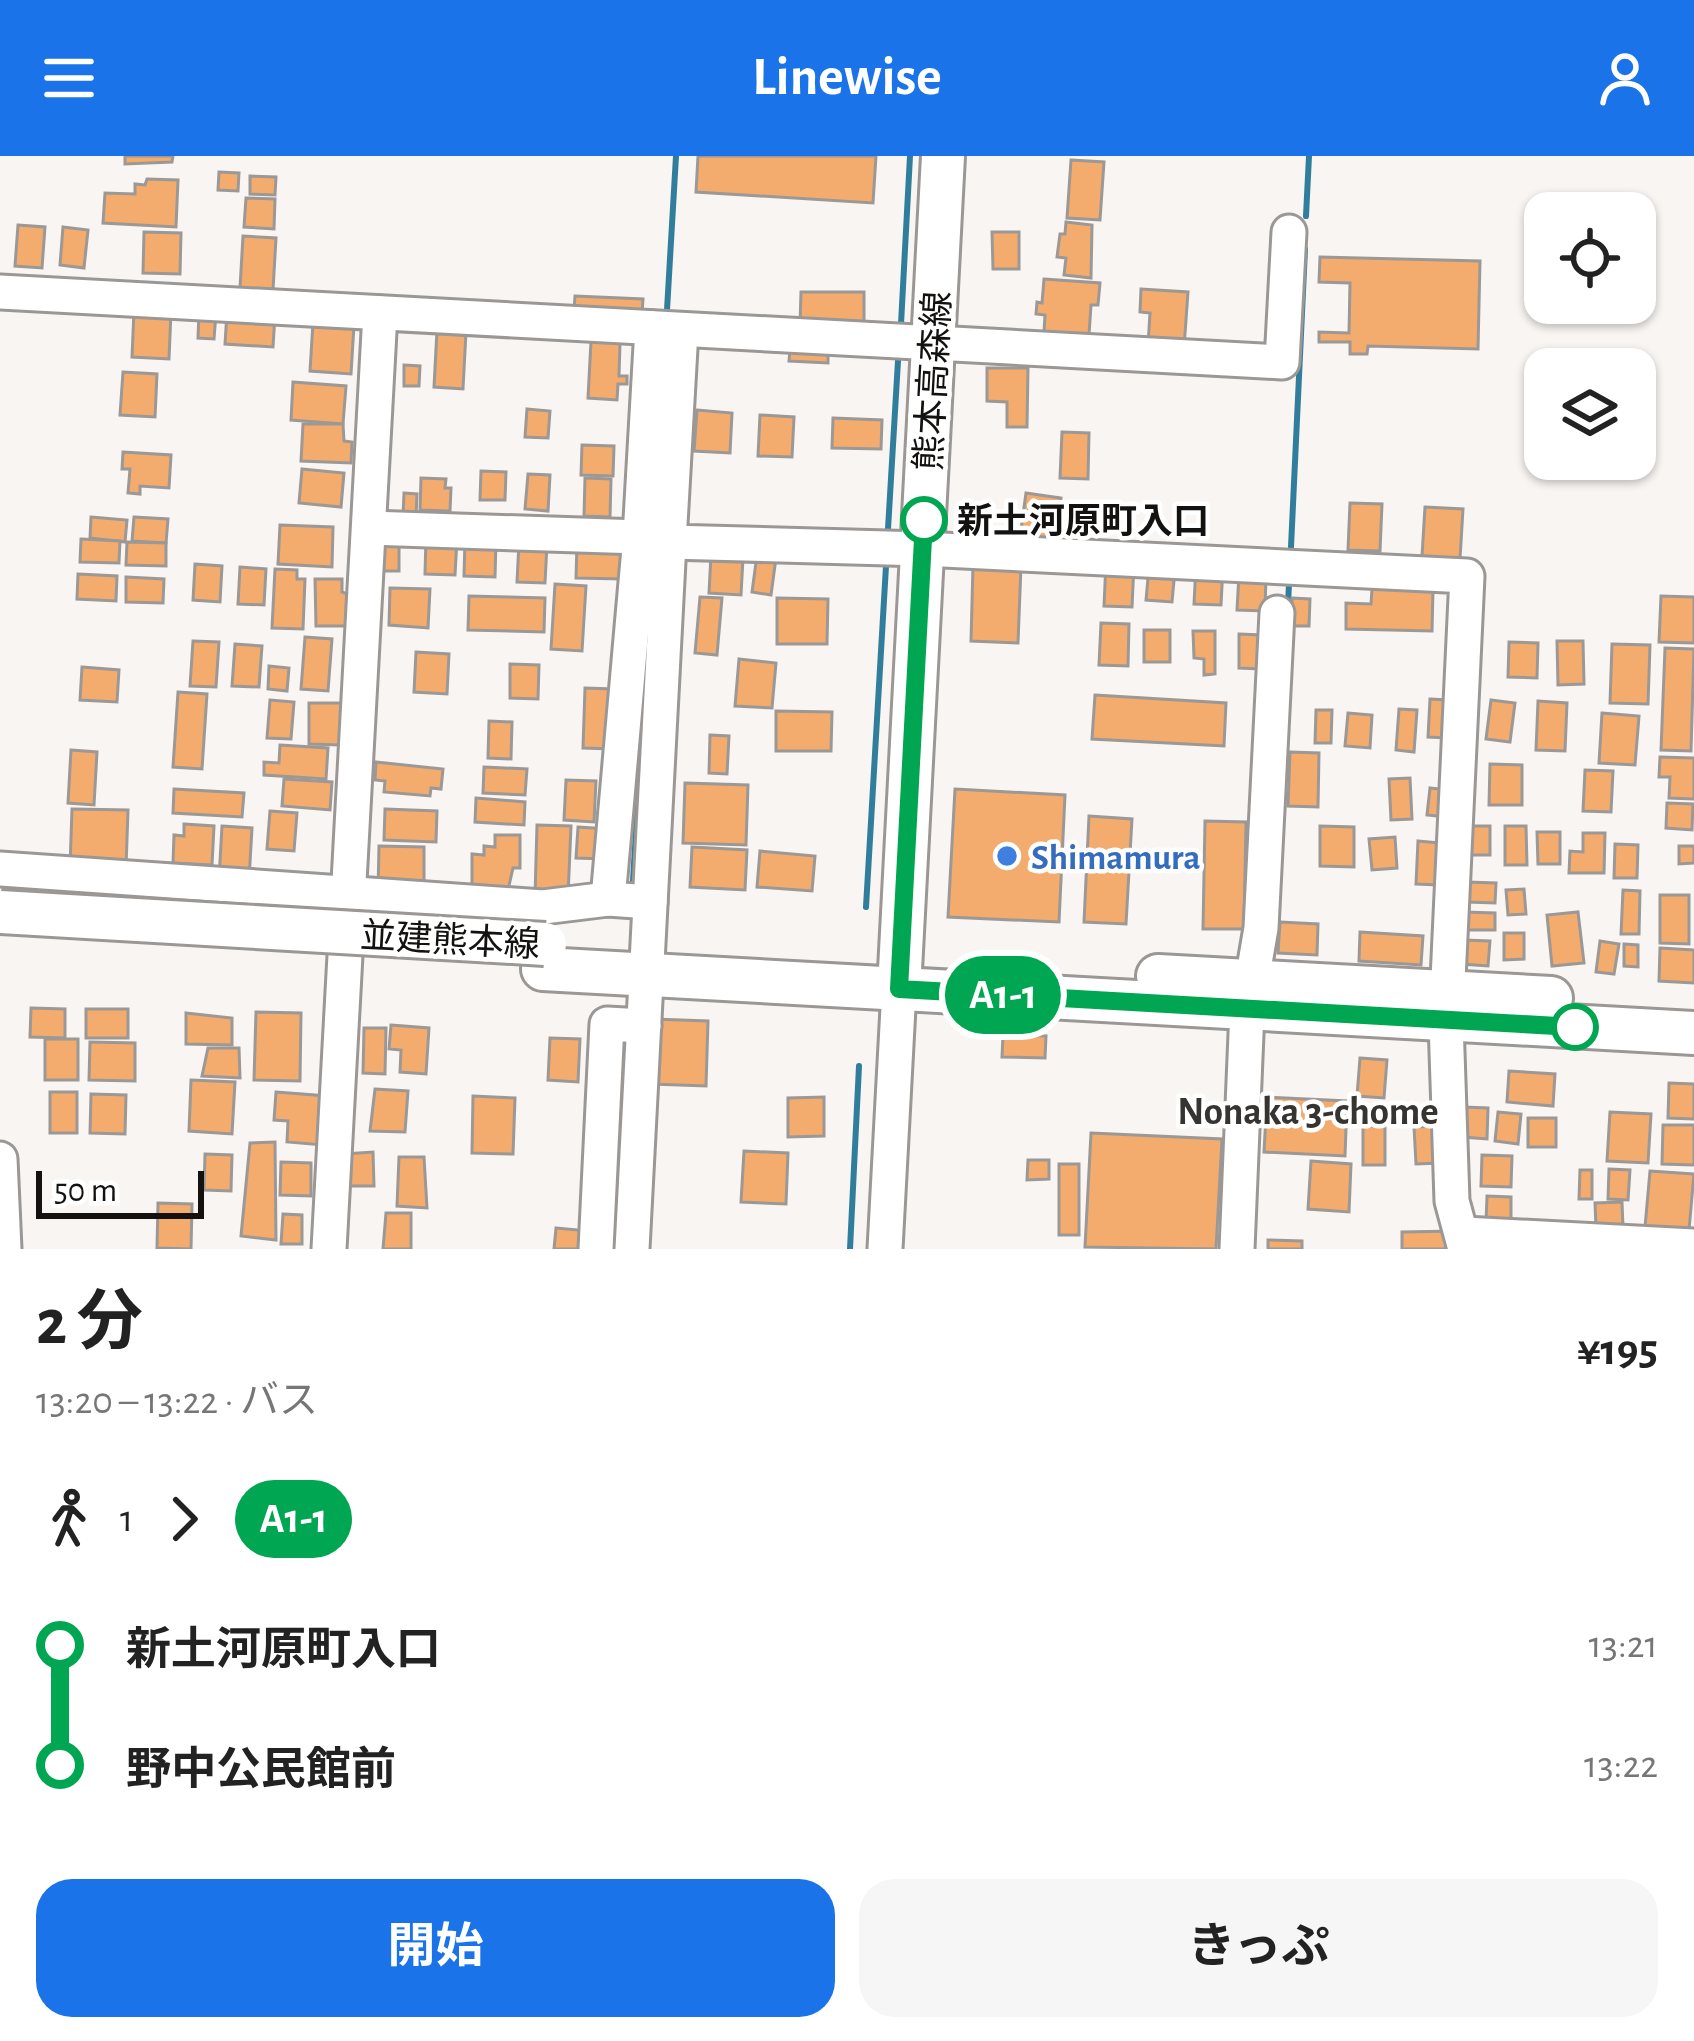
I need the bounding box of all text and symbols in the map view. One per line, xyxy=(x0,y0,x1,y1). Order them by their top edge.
icon: menu xyxy=(36,45,102,111)
icon: person xyxy=(1592,45,1658,111)
text: Linewise xyxy=(752,51,942,105)
map controls xyxy=(1524,192,1656,480)
button: locate xyxy=(1524,192,1656,324)
street label: 熊本高森線 xyxy=(909,290,957,472)
button: layers xyxy=(1524,348,1656,480)
marker: 新土河原町入口 xyxy=(902,498,946,542)
place label: 新土河原町入口 xyxy=(957,502,1209,540)
place label: Shimamura xyxy=(1031,840,1201,876)
marker: Shimamura xyxy=(994,843,1020,869)
street label: 並建熊本線 xyxy=(359,916,541,964)
line badge: A1-1 xyxy=(919,956,1087,1034)
text: A1-1 xyxy=(969,974,1037,1016)
unlabelled marker xyxy=(1553,1005,1597,1049)
district label: Nonaka 3-chome xyxy=(1177,1093,1439,1132)
scale bar xyxy=(36,1165,204,1218)
text: 50 m xyxy=(54,1175,117,1208)
text: 2 分 xyxy=(36,1290,143,1356)
text: ¥195 xyxy=(1577,1328,1658,1373)
text: 13:20 – 13:22 · バス xyxy=(36,1382,318,1421)
icon: walk xyxy=(36,1486,102,1552)
icon: forward xyxy=(151,1486,217,1552)
text: A1-1 xyxy=(259,1498,328,1540)
text: 1 xyxy=(120,1500,133,1539)
text: 13:21 xyxy=(1588,1626,1658,1665)
text: 新土河原町入口 xyxy=(126,1628,441,1673)
text: 13:22 xyxy=(1584,1746,1658,1785)
text: 野中公民館前 xyxy=(126,1748,396,1793)
button: 開始 xyxy=(36,1879,835,2017)
button: きっぷ xyxy=(859,1879,1658,2017)

